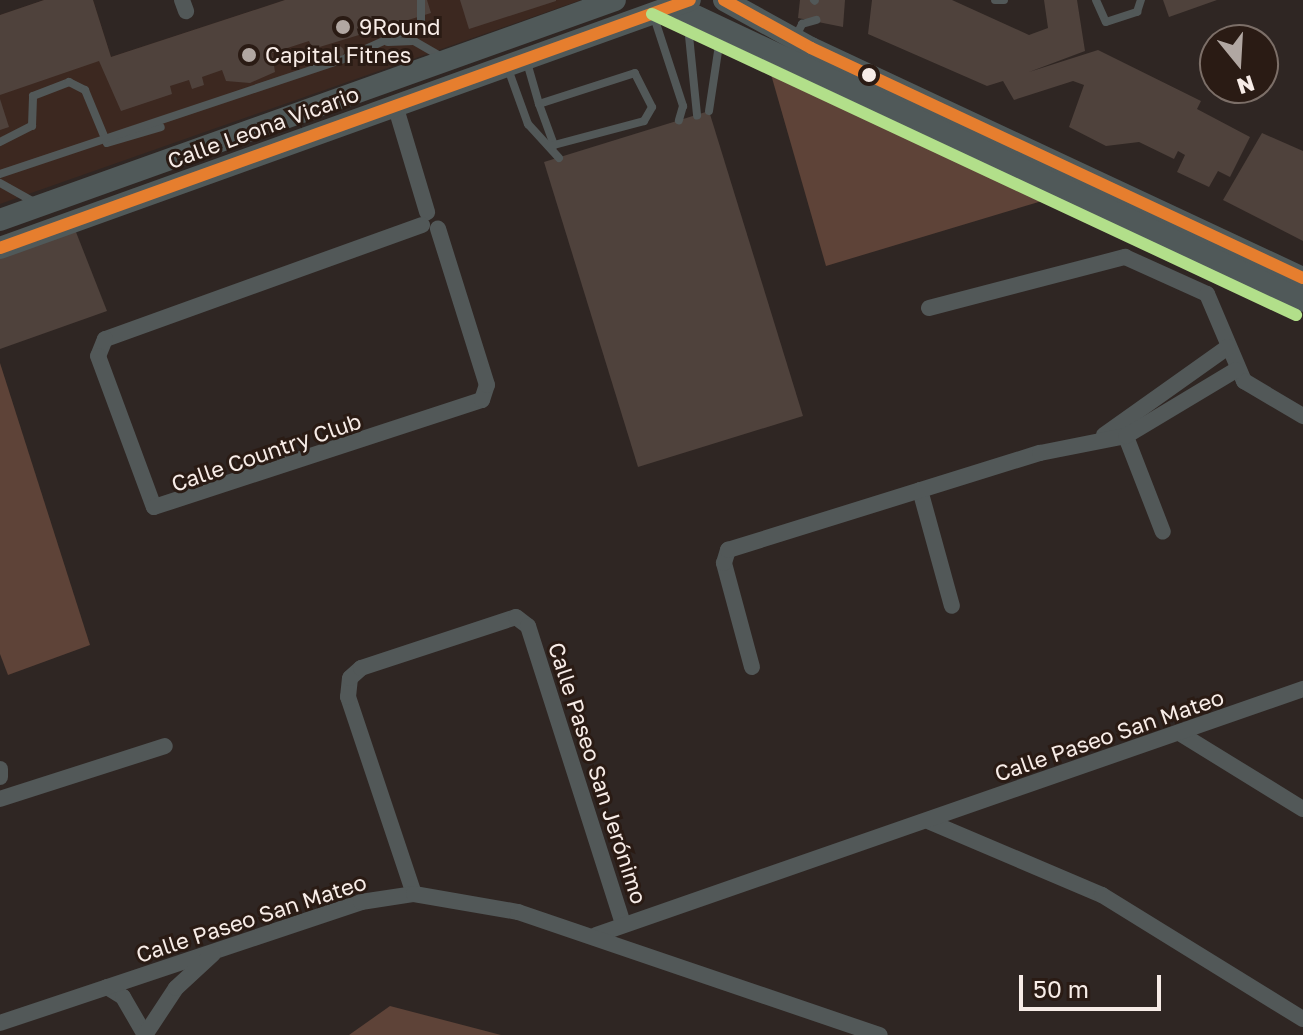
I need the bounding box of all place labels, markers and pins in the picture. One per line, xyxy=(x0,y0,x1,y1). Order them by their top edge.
place label: 9Round xyxy=(359,14,441,40)
marker: 9Round xyxy=(334,18,352,36)
place label: Capital Fitnes xyxy=(265,42,411,68)
marker: Capital Fitnes xyxy=(240,46,258,64)
unlabelled marker xyxy=(861,67,877,83)

